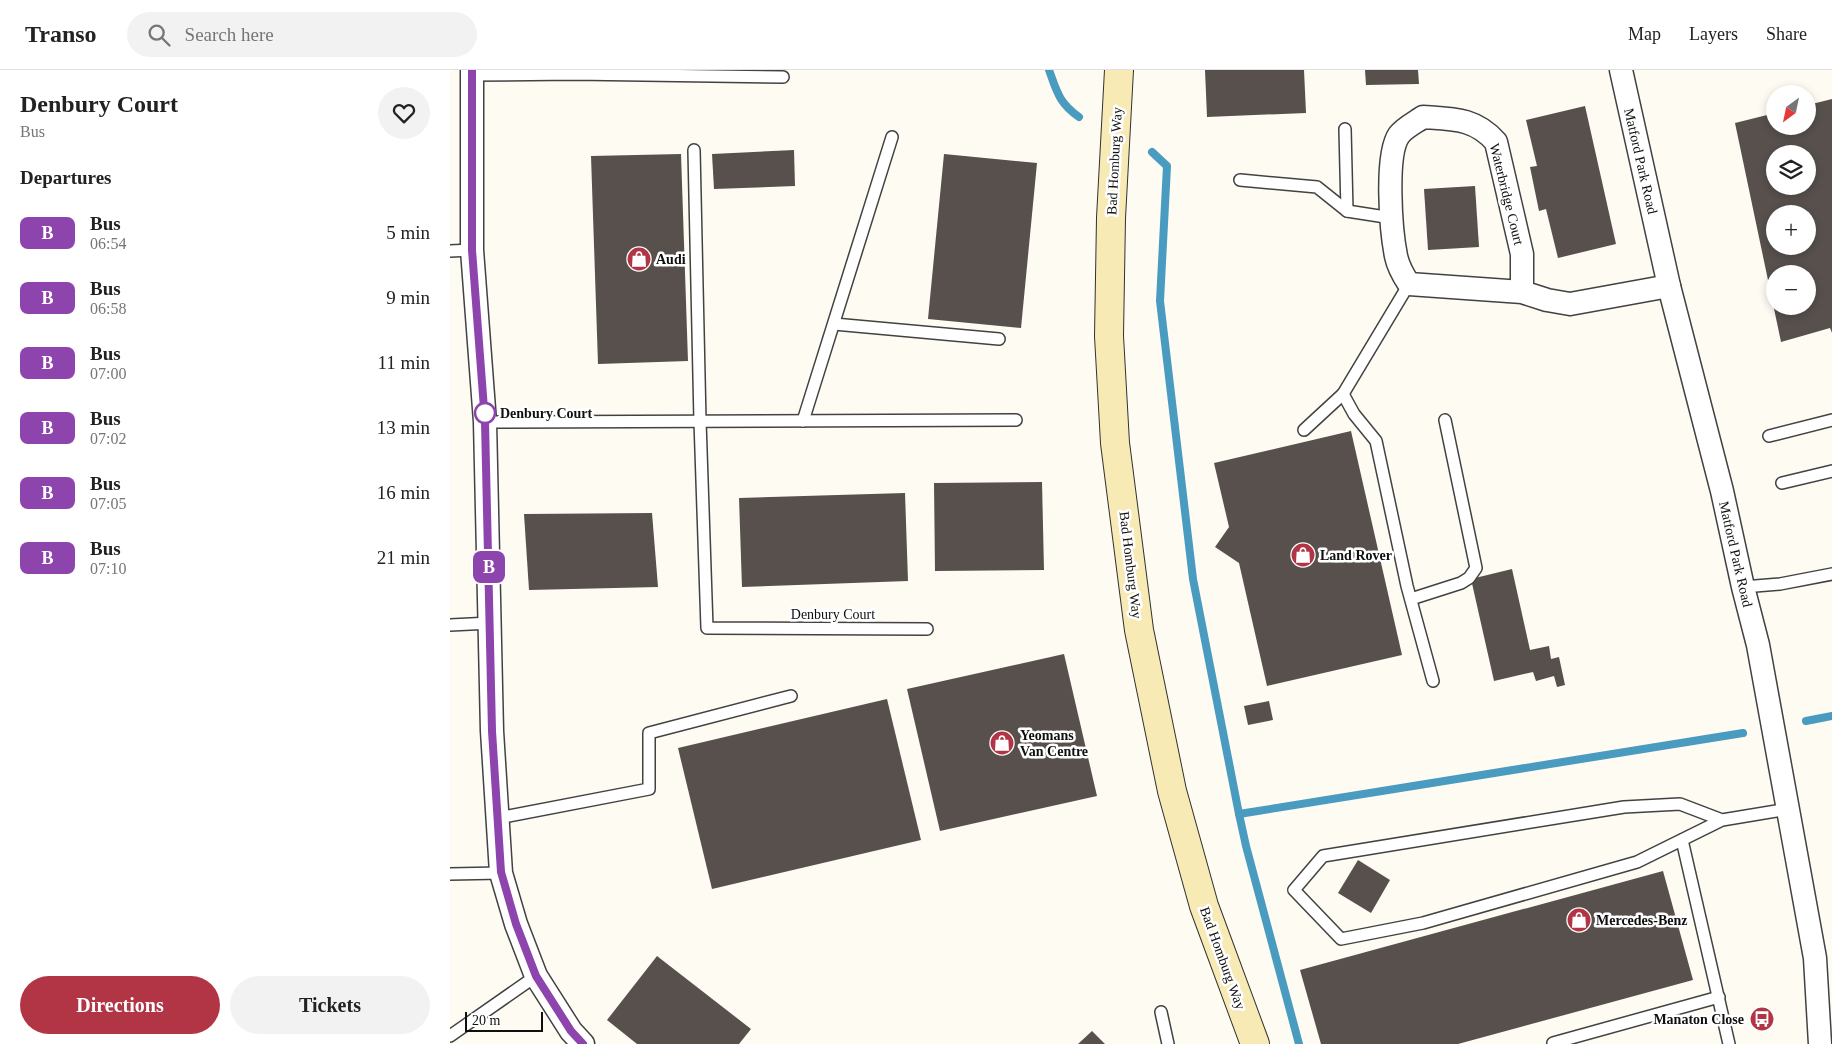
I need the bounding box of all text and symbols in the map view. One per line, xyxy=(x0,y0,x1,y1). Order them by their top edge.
search box xyxy=(127,12,477,57)
text: Transo xyxy=(25,21,97,47)
icon: search xyxy=(145,21,173,49)
text: Search here xyxy=(185,24,274,45)
text: Map xyxy=(1628,24,1661,44)
text: Layers xyxy=(1689,24,1738,44)
text: Share xyxy=(1766,24,1807,44)
north arrow xyxy=(1766,85,1816,135)
map controls xyxy=(1766,85,1816,315)
button: heart xyxy=(378,87,430,139)
text: Denbury Court xyxy=(20,91,178,117)
street label: Bad Homburg Way xyxy=(1104,107,1125,215)
street label: Matford Park Road xyxy=(1621,107,1660,215)
text: Bus xyxy=(20,123,45,140)
street label: Waterbridge Court xyxy=(1487,142,1526,247)
button: layers xyxy=(1766,145,1816,195)
text: Departures xyxy=(20,167,111,188)
button: + xyxy=(1766,205,1816,255)
text: Bus xyxy=(90,213,121,234)
text: 5 min xyxy=(386,222,430,243)
text: B xyxy=(41,223,54,243)
text: 06:54 xyxy=(90,235,126,252)
shop icon: Audi xyxy=(626,246,652,272)
place label: Audi xyxy=(656,252,686,267)
button: − xyxy=(1766,265,1816,315)
text: Bus xyxy=(90,278,121,299)
text: 9 min xyxy=(386,287,430,308)
text: B xyxy=(41,288,54,308)
text: 06:58 xyxy=(90,300,126,317)
text: Bus xyxy=(90,343,121,364)
text: 11 min xyxy=(377,352,430,373)
text: B xyxy=(41,353,54,373)
text: 07:00 xyxy=(90,365,126,382)
marker: Denbury Court xyxy=(474,402,496,424)
place label: Denbury Court xyxy=(500,406,593,421)
text: Bus xyxy=(90,408,121,429)
text: 13 min xyxy=(377,417,430,438)
text: B xyxy=(41,418,54,438)
text: 07:02 xyxy=(90,430,126,447)
text: Bus xyxy=(90,473,121,494)
text: 16 min xyxy=(377,482,430,503)
text: B xyxy=(41,483,54,503)
text: 07:05 xyxy=(90,495,126,512)
street label: Matford Park Road xyxy=(1716,500,1755,608)
street label: Bad Homburg Way xyxy=(1116,511,1145,620)
text: Bus xyxy=(90,538,121,559)
shop icon: Land Rover xyxy=(1290,542,1316,568)
text: 21 min xyxy=(377,547,430,568)
text: B xyxy=(41,548,54,568)
place label: Land Rover xyxy=(1320,548,1392,563)
line badge: B xyxy=(473,551,505,583)
text: B xyxy=(483,557,495,577)
text: 07:10 xyxy=(90,560,126,577)
street label: Denbury Court xyxy=(791,607,875,622)
place label: Yeomans Van Centre xyxy=(1020,728,1088,759)
shop icon: Yeomans Van Centre xyxy=(989,730,1015,756)
street label: Bad Homburg Way xyxy=(1197,905,1248,1011)
shop icon: Mercedes-Benz xyxy=(1566,907,1592,933)
place label: Mercedes-Benz xyxy=(1596,913,1687,928)
button: Directions xyxy=(20,976,220,1034)
button: Tickets xyxy=(230,976,430,1034)
bus stop icon: Manaton Close xyxy=(1749,1006,1775,1032)
scale bar xyxy=(465,1009,542,1032)
place label: Manaton Close xyxy=(1653,1012,1744,1027)
text: 20 m xyxy=(472,1013,500,1028)

